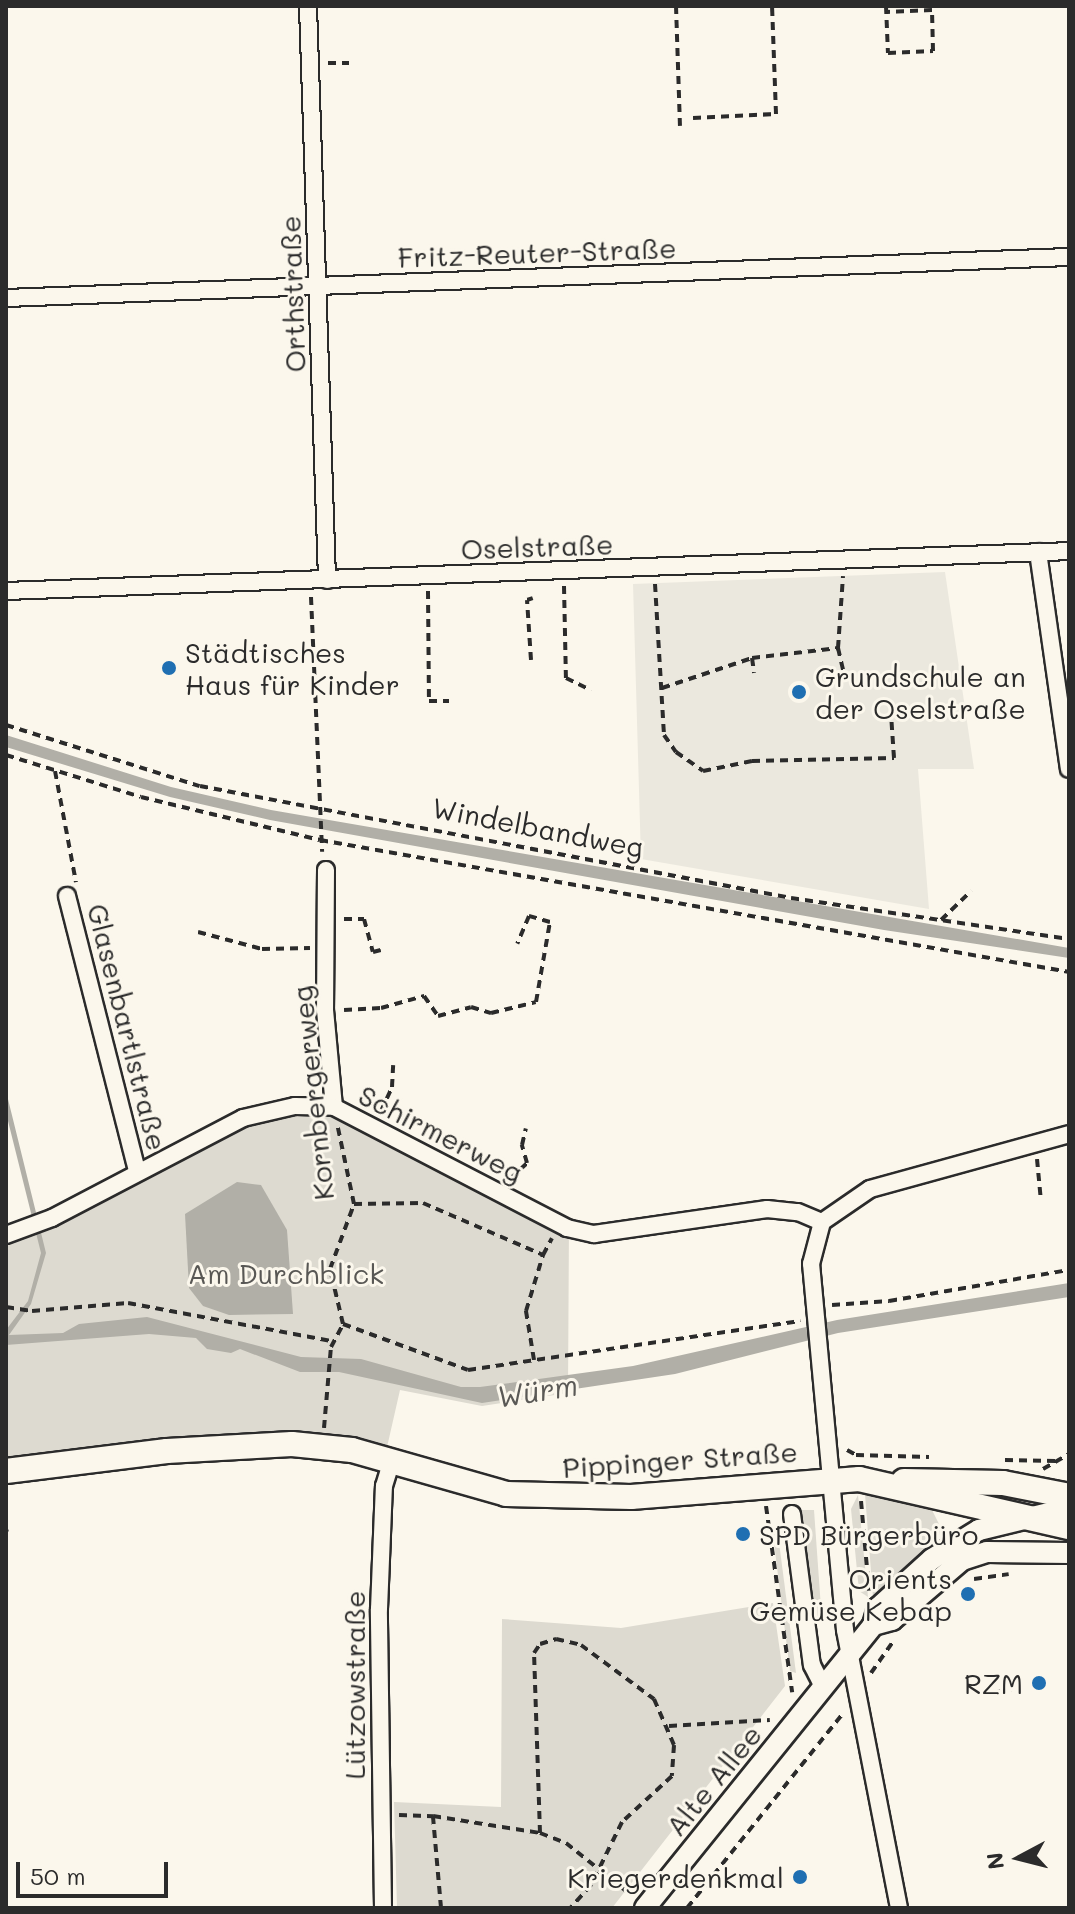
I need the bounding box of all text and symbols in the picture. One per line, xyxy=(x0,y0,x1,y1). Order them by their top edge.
street label: Orthstraße xyxy=(272,215,312,373)
street label: Fritz-Reuter-Straße xyxy=(397,230,677,274)
street label: Oselstraße xyxy=(460,527,614,565)
place label: Städtisches Haus für Kinder xyxy=(185,635,400,701)
marker: Städtisches Haus für Kinder xyxy=(160,659,178,677)
place label: Grundschule an der Oselstraße xyxy=(815,659,1026,725)
marker: Grundschule an der Oselstraße xyxy=(790,683,808,701)
street label: Windelbandweg xyxy=(429,790,647,864)
street label: Glasenbartlstraße xyxy=(81,900,175,1154)
street label: Kornbergerweg xyxy=(284,984,340,1202)
street label: Schirmerweg xyxy=(353,1077,529,1189)
park label: Am Durchblick xyxy=(188,1256,384,1290)
water label: Würm xyxy=(494,1366,580,1414)
street label: Pippinger Straße xyxy=(561,1434,799,1484)
place label: SPD Bürgerbüro xyxy=(759,1517,978,1551)
marker: SPD Bürgerbüro xyxy=(734,1525,752,1543)
place label: Orients Gemüse Kebap xyxy=(750,1561,952,1627)
marker: Orients Gemüse Kebap xyxy=(959,1585,977,1603)
street label: Lützowstraße xyxy=(337,1591,371,1779)
place label: RZM xyxy=(964,1666,1023,1700)
marker: RZM xyxy=(1030,1674,1048,1692)
street label: Alte Allee xyxy=(658,1718,768,1842)
north arrow xyxy=(979,1818,1059,1898)
scale bar xyxy=(20,1846,172,1896)
text: N xyxy=(979,1851,1010,1871)
text: 50 m xyxy=(30,1860,86,1891)
place label: Kriegerdenkmal xyxy=(567,1860,784,1894)
marker: Kriegerdenkmal xyxy=(791,1868,809,1886)

